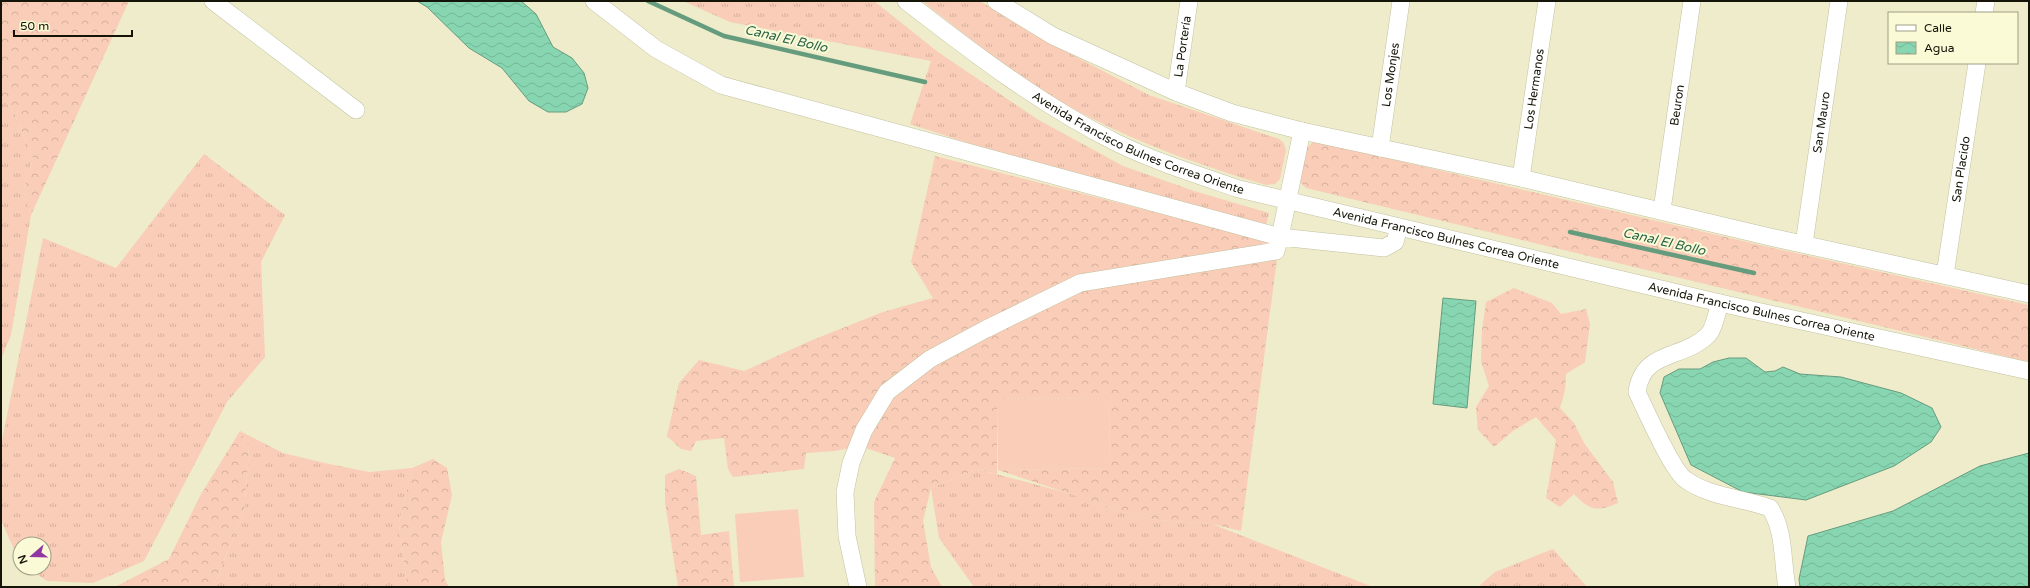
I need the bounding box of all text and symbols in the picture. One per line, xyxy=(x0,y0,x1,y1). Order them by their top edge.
scale bar xyxy=(14,12,132,38)
legend xyxy=(1888,12,2018,64)
street label: La Portería xyxy=(1171,15,1194,78)
text: 50 m xyxy=(20,19,49,33)
text: Calle xyxy=(1924,21,1952,35)
water label: Canal El Bollo xyxy=(743,22,830,57)
street label: Los Monjes xyxy=(1379,41,1402,108)
text: Agua xyxy=(1924,41,1954,55)
street label: Los Hermanos xyxy=(1521,47,1547,130)
street label: Beuron xyxy=(1667,84,1687,127)
street label: Avenida Francisco Bulnes Correa Oriente xyxy=(1029,88,1246,197)
street label: San Mauro xyxy=(1810,91,1833,154)
street label: San Placido xyxy=(1949,135,1973,203)
street label: Avenida Francisco Bulnes Correa Oriente xyxy=(1331,204,1561,272)
water label: Canal El Bollo xyxy=(1621,225,1708,260)
street label: Avenida Francisco Bulnes Correa Oriente xyxy=(1647,279,1877,344)
north arrow xyxy=(12,536,52,576)
text: N xyxy=(15,553,31,566)

